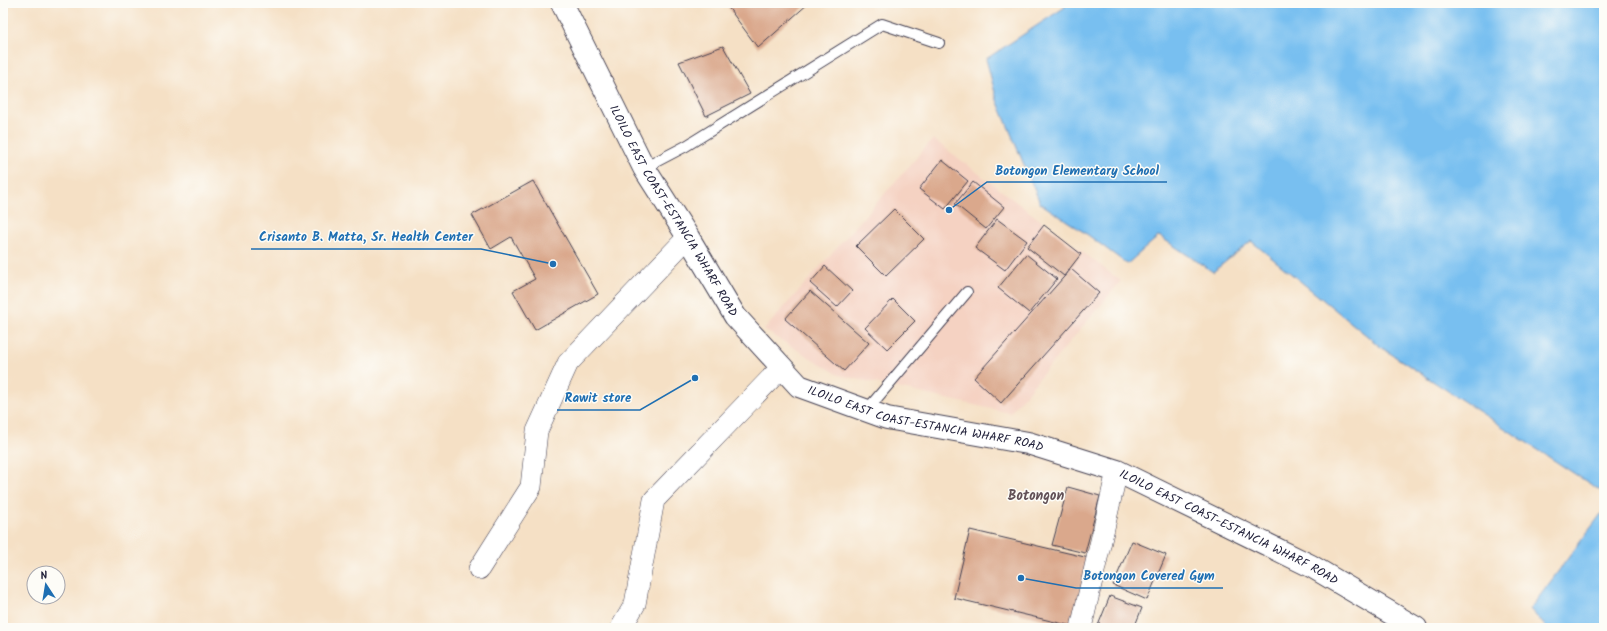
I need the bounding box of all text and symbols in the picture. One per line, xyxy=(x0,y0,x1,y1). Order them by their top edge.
street label: ILOILO EAST COAST-ESTANCIA WHARF ROAD xyxy=(604,101,743,321)
callout: Botongon Elementary School xyxy=(987,157,1167,182)
text: Botongon Elementary School xyxy=(995,161,1159,182)
callout: Crisanto B. Matta, Sr. Health Center xyxy=(251,224,481,249)
text: Crisanto B. Matta, Sr. Health Center xyxy=(259,227,474,248)
street label: ILOILO EAST COAST-ESTANCIA WHARF ROAD xyxy=(805,380,1046,457)
callout: Rawit store xyxy=(557,385,640,410)
text: Rawit store xyxy=(565,388,632,409)
street label: ILOILO EAST COAST-ESTANCIA WHARF ROAD xyxy=(1116,464,1342,590)
district label: Botongon xyxy=(1008,485,1064,507)
callout: Botongon Covered Gym xyxy=(1076,563,1223,588)
north arrow xyxy=(26,565,66,605)
text: Botongon Covered Gym xyxy=(1083,566,1215,587)
text: N xyxy=(39,567,49,586)

